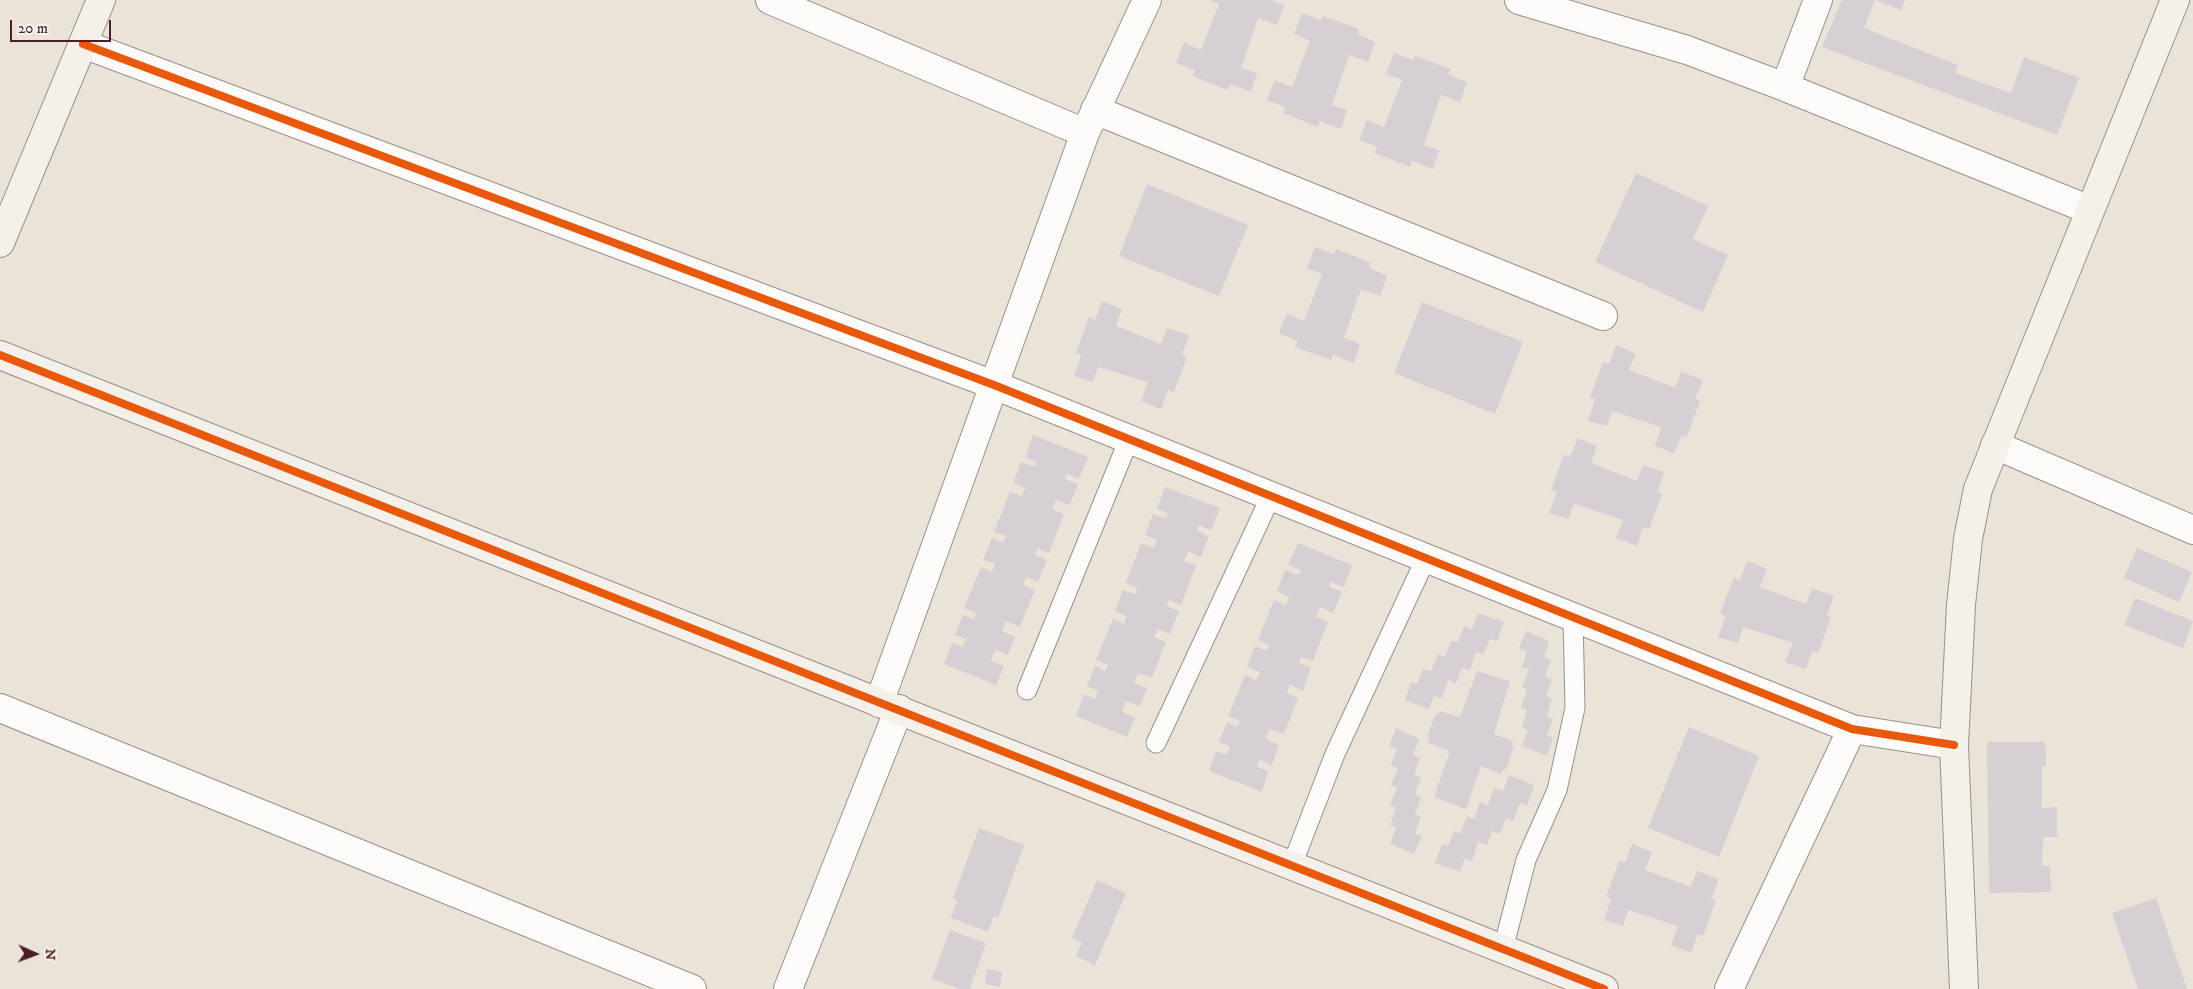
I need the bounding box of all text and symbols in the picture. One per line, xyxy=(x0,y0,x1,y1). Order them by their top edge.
scale bar xyxy=(12,10,114,42)
text: 20 m xyxy=(18,19,48,38)
north arrow xyxy=(10,929,60,979)
text: N xyxy=(41,948,59,961)

